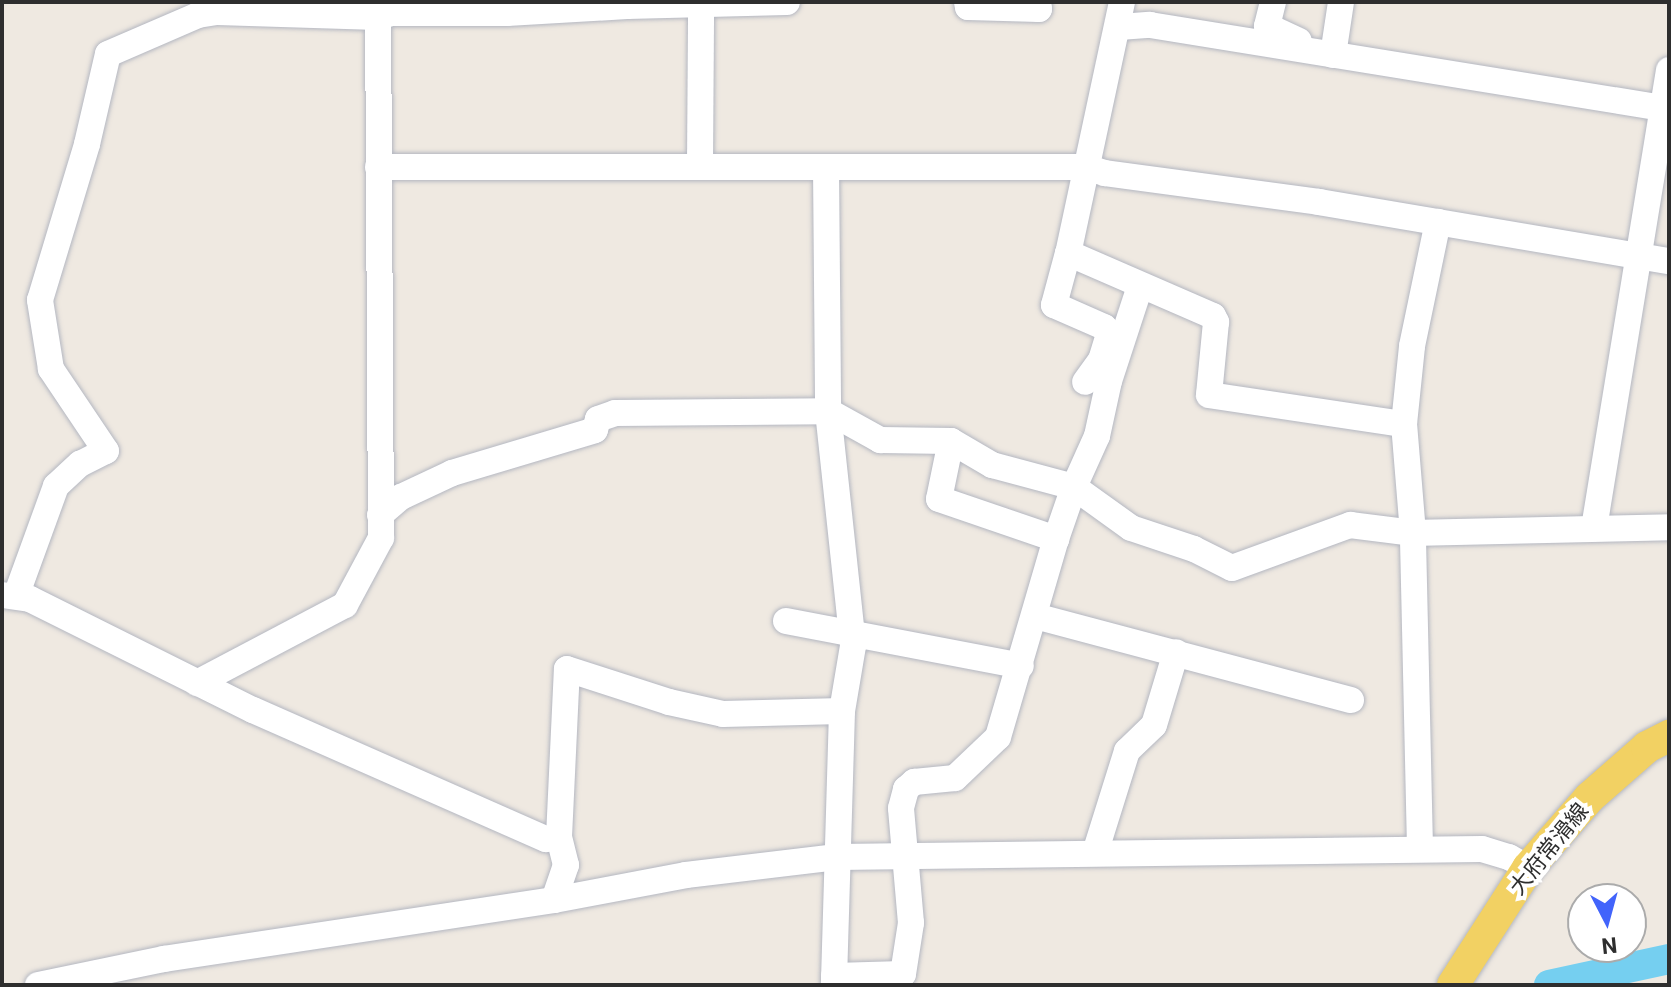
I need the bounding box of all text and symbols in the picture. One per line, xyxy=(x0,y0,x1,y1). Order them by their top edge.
street label: 大府常滑線 xyxy=(1504,798,1594,900)
north arrow xyxy=(1567,883,1647,963)
text: N xyxy=(1600,932,1618,959)

